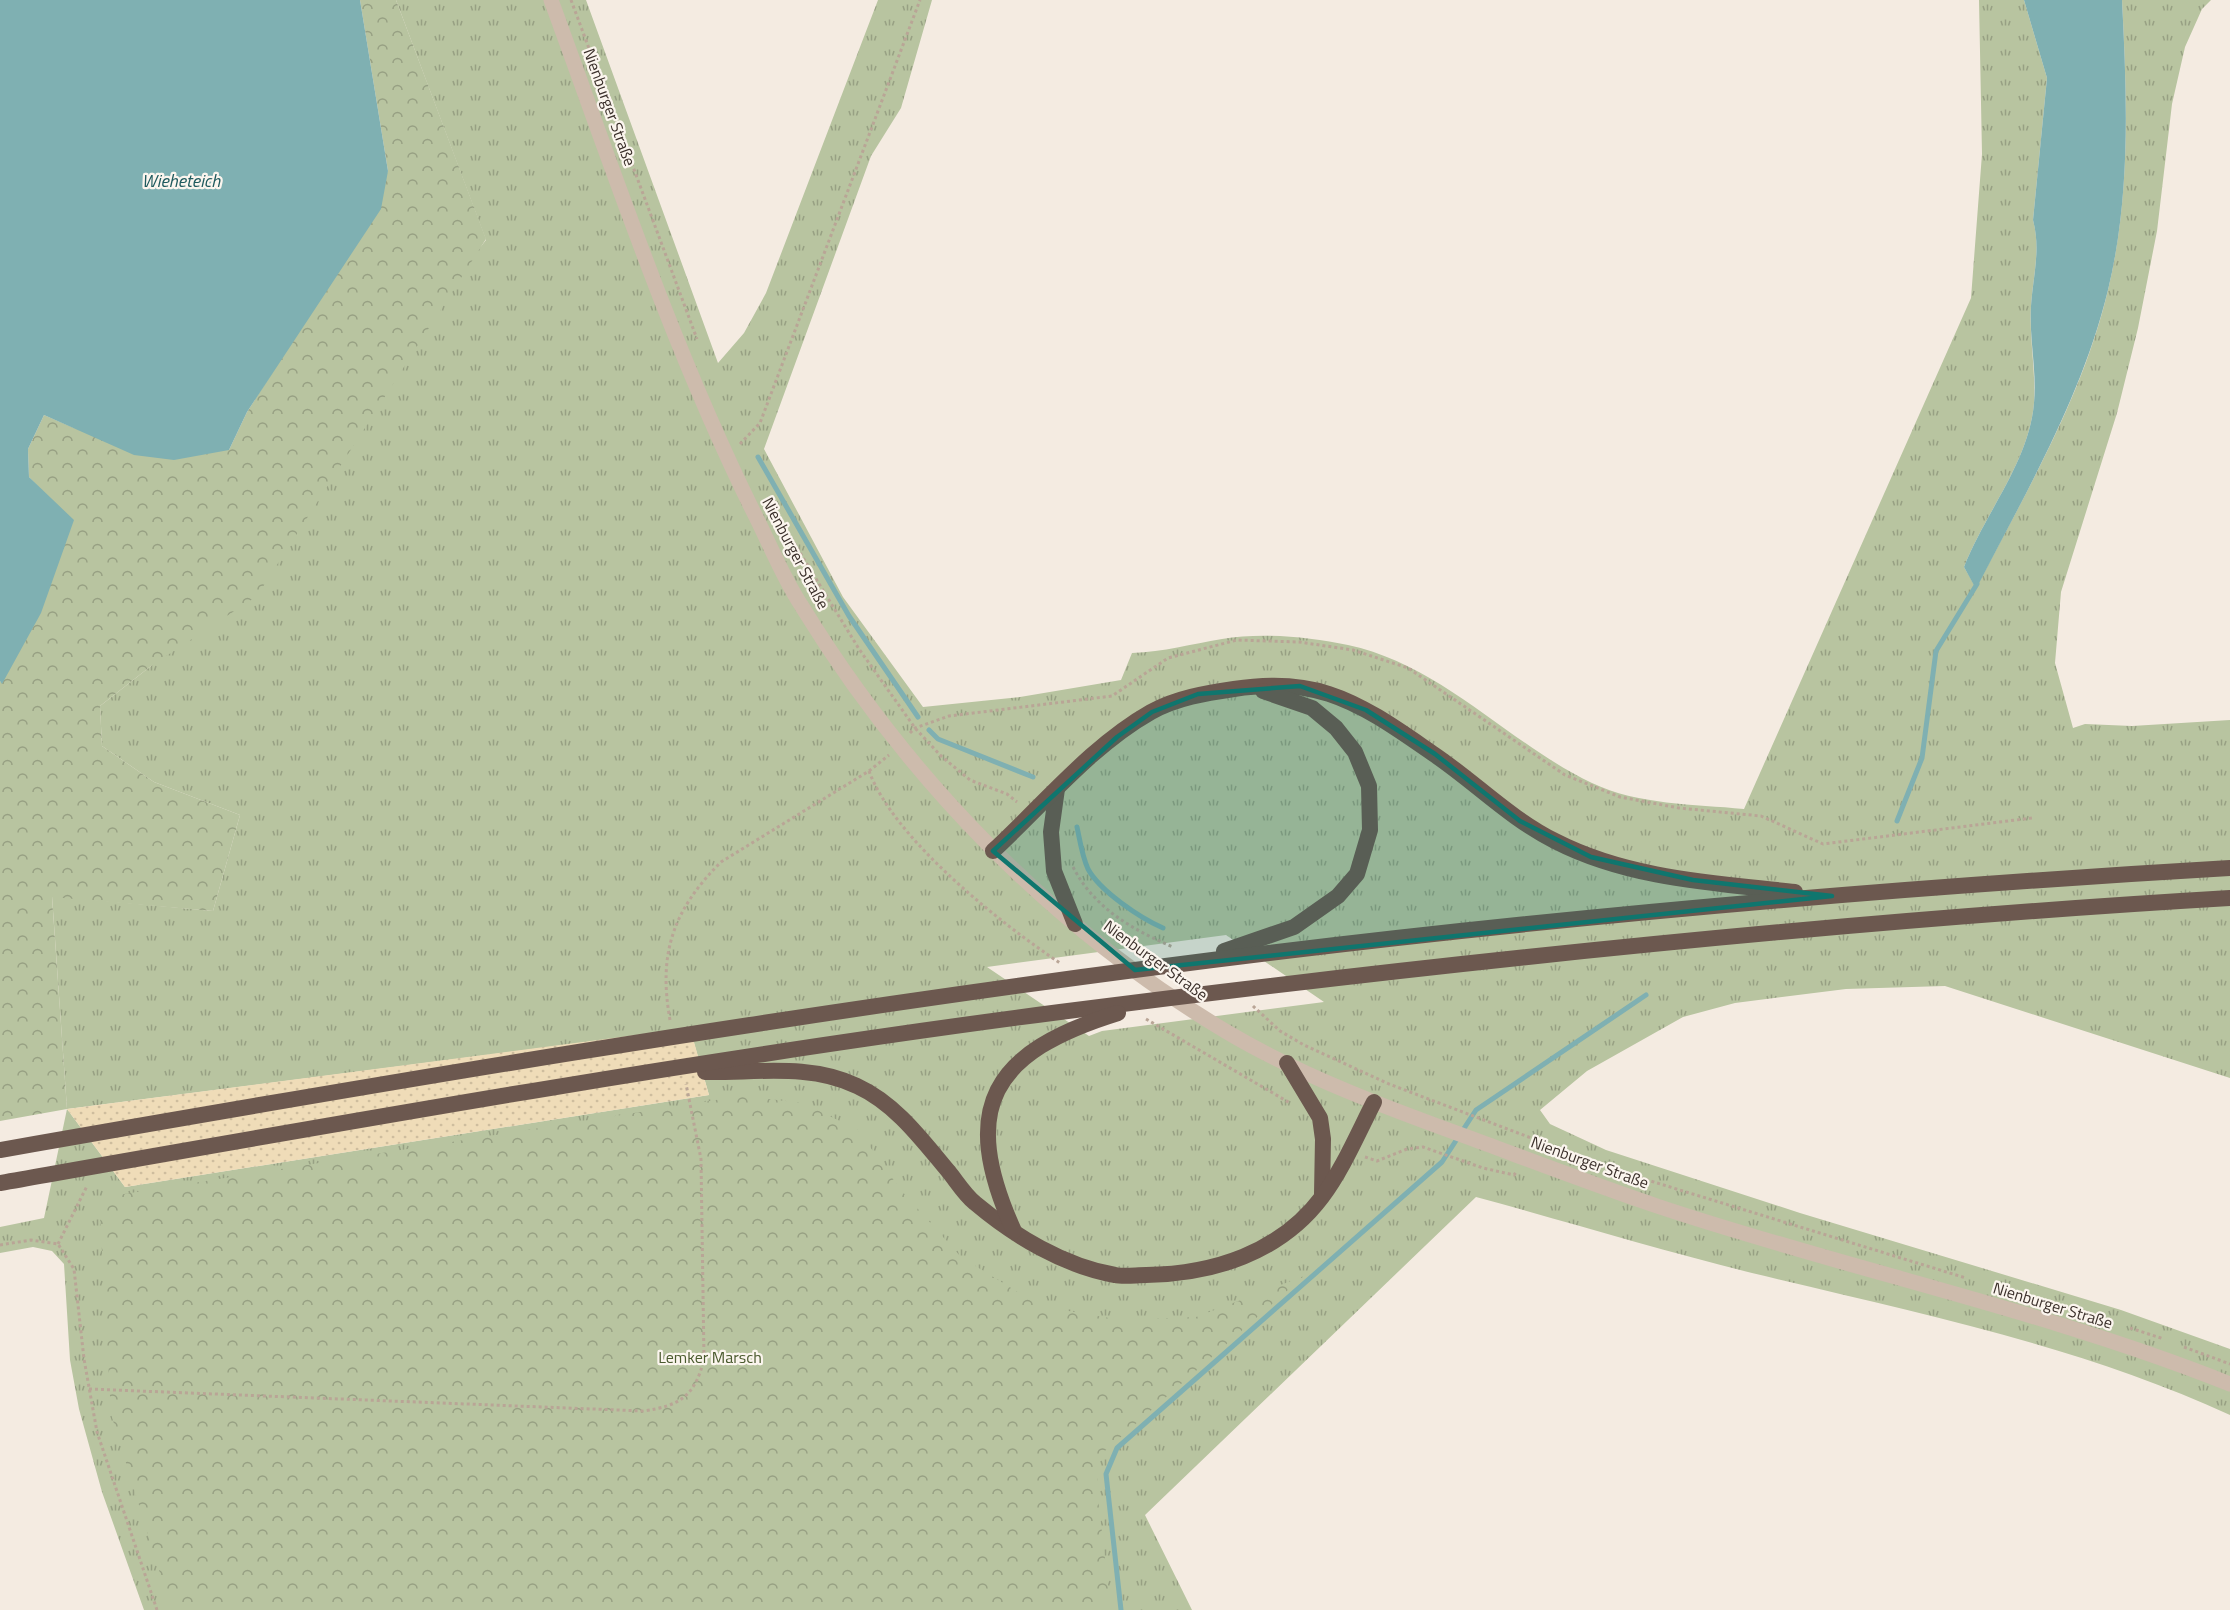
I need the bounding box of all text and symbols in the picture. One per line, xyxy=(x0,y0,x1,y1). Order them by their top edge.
street label: Nienburger Straße xyxy=(578,45,642,169)
water label: Wieheteich xyxy=(142,167,221,194)
street label: Nienburger Straße xyxy=(756,493,836,613)
street label: Nienburger Straße xyxy=(1099,914,1213,1006)
street label: Nienburger Straße xyxy=(1528,1130,1652,1194)
street label: Nienburger Straße xyxy=(1990,1275,2116,1335)
park label: Lemker Marsch xyxy=(658,1345,762,1369)

